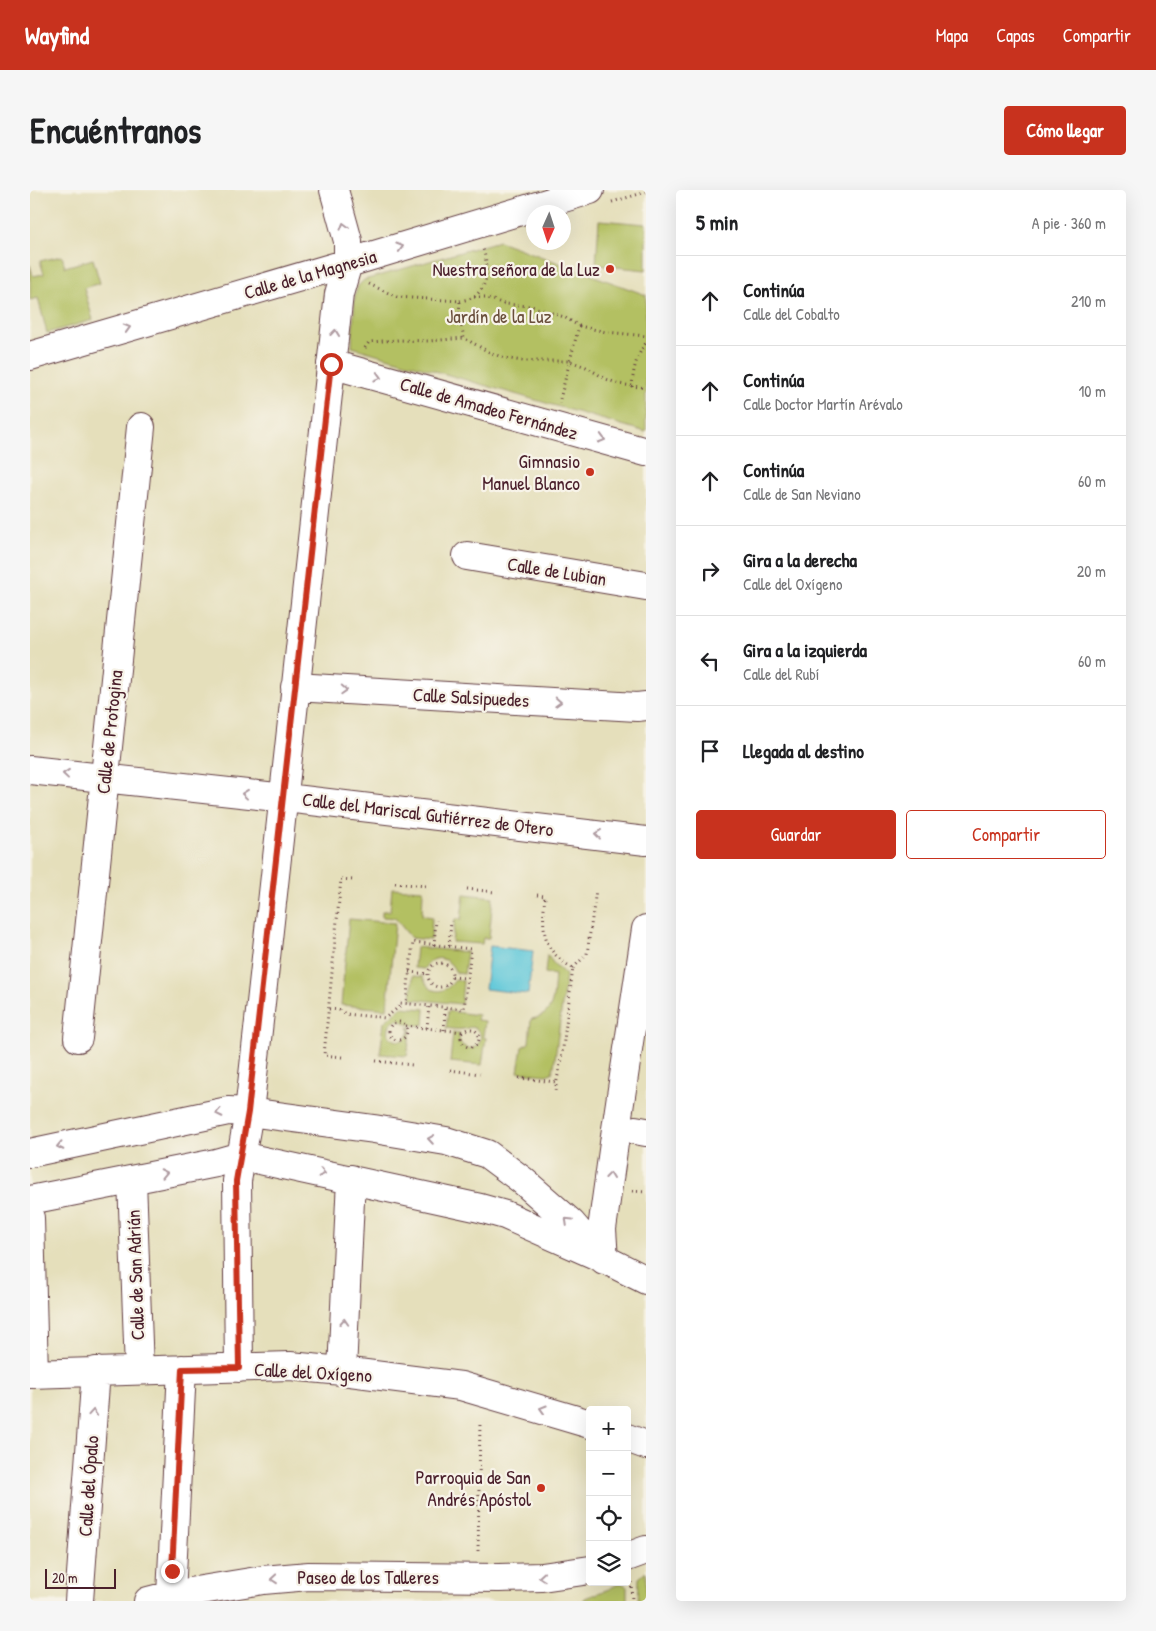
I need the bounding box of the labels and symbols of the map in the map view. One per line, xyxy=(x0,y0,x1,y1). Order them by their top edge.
north arrow xyxy=(526,205,571,250)
one-way arrow xyxy=(340,223,350,231)
street label: Calle de la Magnesia xyxy=(241,243,380,305)
one-way arrow xyxy=(395,243,403,253)
place label: Nuestra señora de la Luz xyxy=(432,256,600,282)
marker: Nuestra señora de la Luz xyxy=(604,263,616,275)
park label: Jardín de la Luz xyxy=(446,303,552,329)
one-way arrow xyxy=(123,323,131,333)
one-way arrow xyxy=(329,328,340,336)
route start xyxy=(320,353,343,376)
street label: Calle de Amadeo Fernández xyxy=(397,370,581,446)
one-way arrow xyxy=(374,371,382,381)
one-way arrow xyxy=(598,434,606,444)
place label: Gimnasio Manuel Blanco xyxy=(482,448,580,496)
marker: Gimnasio Manuel Blanco xyxy=(584,466,596,478)
street label: Calle de Lubian xyxy=(506,550,608,592)
street label: Calle de Protogina xyxy=(90,668,128,795)
street label: Calle Salsipuedes xyxy=(412,681,530,713)
one-way arrow xyxy=(340,685,348,696)
one-way arrow xyxy=(555,697,563,708)
one-way arrow xyxy=(62,769,70,780)
street label: Calle del Mariscal Gutiérrez de Otero xyxy=(301,786,555,842)
one-way arrow xyxy=(241,789,249,800)
one-way arrow xyxy=(593,829,601,840)
one-way arrow xyxy=(214,1107,223,1118)
one-way arrow xyxy=(427,1134,436,1144)
one-way arrow xyxy=(55,1141,64,1151)
one-way arrow xyxy=(318,1167,327,1178)
one-way arrow xyxy=(159,1169,168,1179)
one-way arrow xyxy=(604,1172,615,1180)
street label: Calle de San Adrián xyxy=(120,1209,150,1341)
one-way arrow xyxy=(564,1218,573,1227)
one-way arrow xyxy=(338,1318,349,1326)
street label: Calle del Oxígeno xyxy=(253,1356,373,1388)
one-way arrow xyxy=(540,1405,548,1415)
one-way arrow xyxy=(88,1409,99,1417)
street label: Calle del Ópalo xyxy=(72,1434,105,1537)
place label: Parroquia de San Andrés Apóstol xyxy=(416,1464,532,1512)
marker: Parroquia de San Andrés Apóstol xyxy=(535,1482,547,1494)
route end xyxy=(161,1560,184,1583)
street label: Paseo de los Talleres xyxy=(297,1564,439,1590)
scale bar xyxy=(45,1566,116,1589)
one-way arrow xyxy=(537,1571,545,1582)
one-way arrow xyxy=(270,1573,278,1584)

